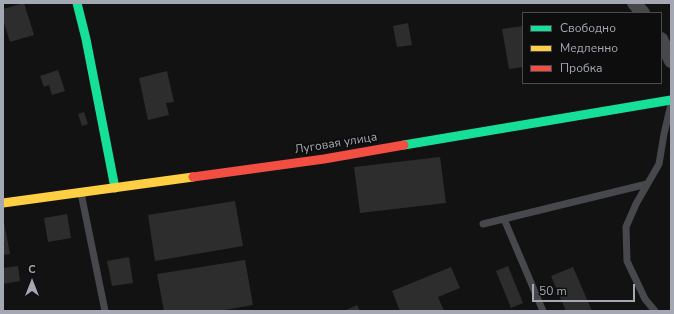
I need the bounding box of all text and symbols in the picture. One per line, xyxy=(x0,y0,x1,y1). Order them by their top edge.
legend xyxy=(522,12,662,84)
text: Свободно xyxy=(560,20,616,36)
text: Медленно xyxy=(560,40,618,56)
text: Пробка xyxy=(560,60,603,76)
street label: Луговая улица xyxy=(294,130,378,158)
north arrow xyxy=(12,262,52,302)
text: С xyxy=(28,262,36,277)
scale bar xyxy=(534,276,637,302)
text: 50 m xyxy=(539,283,567,299)

